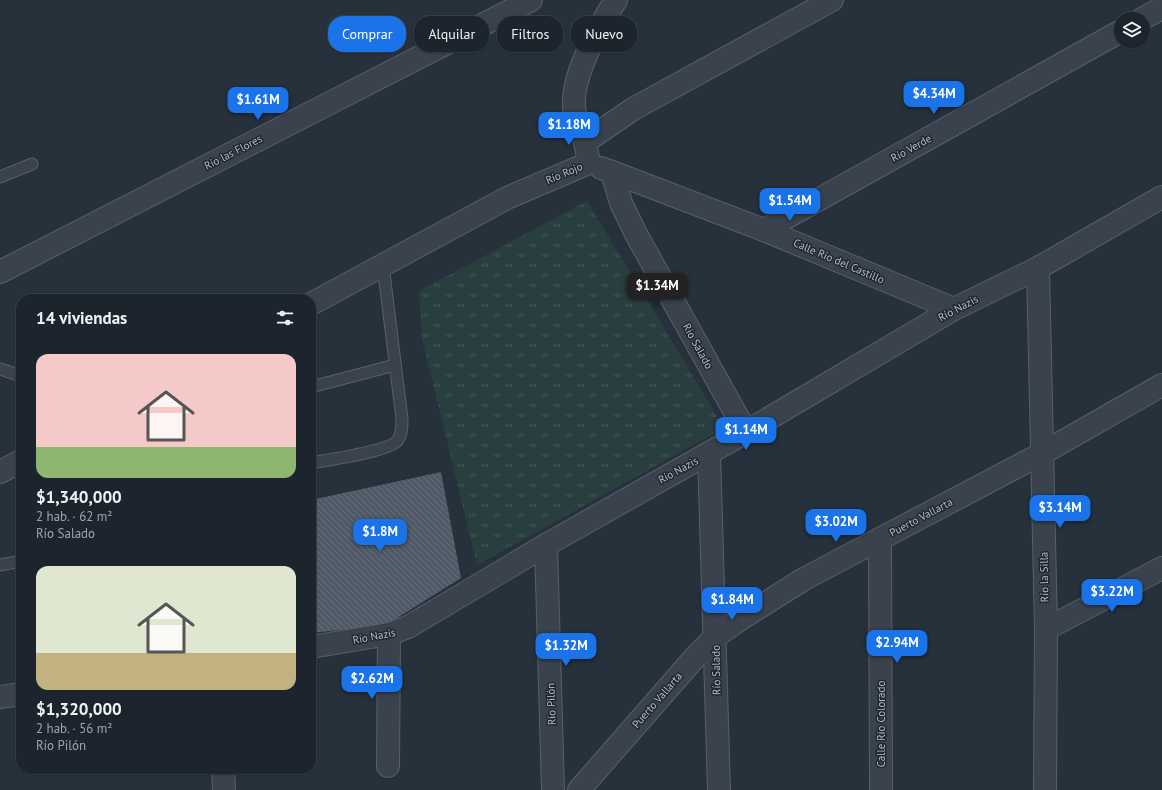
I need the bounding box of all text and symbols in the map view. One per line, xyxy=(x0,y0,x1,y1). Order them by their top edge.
map controls xyxy=(1114,12,1150,48)
button: layers xyxy=(1114,12,1150,48)
chip: Comprar xyxy=(328,16,406,52)
chip: Alquilar xyxy=(414,16,489,52)
chip: Filtros xyxy=(497,16,563,52)
chip: Nuevo xyxy=(571,16,637,52)
pin: $4.34M xyxy=(901,81,967,115)
text: $4.34M xyxy=(912,85,956,102)
pin: $1.61M xyxy=(225,87,291,121)
text: $1.61M xyxy=(236,91,280,108)
pin: $1.18M xyxy=(536,112,602,146)
text: $1.18M xyxy=(547,116,591,133)
street label: Río las Flores xyxy=(202,131,265,173)
street label: Río Verde xyxy=(888,131,934,165)
street label: Río Rojo xyxy=(543,159,585,187)
pin: $1.54M xyxy=(757,188,823,222)
text: $1.54M xyxy=(768,192,812,209)
street label: Calle Río del Castillo xyxy=(791,235,887,287)
pin: $1.34M xyxy=(624,273,690,307)
text: $1.34M xyxy=(635,277,679,294)
street label: Río Nazis xyxy=(935,291,981,324)
text: 14 viviendas xyxy=(36,307,127,329)
icon: filters xyxy=(274,307,296,329)
street label: Río Salado xyxy=(680,321,716,371)
icon: home xyxy=(130,380,202,452)
pin: $1.14M xyxy=(713,417,779,451)
text: $1.14M xyxy=(724,421,768,438)
street label: Río Nazis xyxy=(656,453,701,487)
text: $1,340,000 xyxy=(36,486,122,508)
street label: Puerto Vallarta xyxy=(887,494,955,540)
pin: $3.14M xyxy=(1027,495,1093,529)
text: $3.14M xyxy=(1038,499,1082,516)
text: 2 hab. · 62 m² xyxy=(36,508,112,525)
pin: $3.02M xyxy=(803,509,869,543)
text: $3.02M xyxy=(814,513,858,530)
pin: $1.8M xyxy=(352,519,408,553)
text: $1.8M xyxy=(362,523,398,540)
text: Río Salado xyxy=(36,525,95,542)
street label: Río la Silla xyxy=(1037,552,1051,602)
pin: $3.22M xyxy=(1079,579,1145,613)
text: $3.22M xyxy=(1090,583,1134,600)
pin: $1.84M xyxy=(699,587,765,621)
text: $1.84M xyxy=(710,591,754,608)
icon: home xyxy=(130,592,202,664)
street label: Río Nazis xyxy=(351,625,397,647)
pin: $2.94M xyxy=(864,630,930,664)
pin: $1.32M xyxy=(533,633,599,667)
text: $2.94M xyxy=(875,634,919,651)
text: $1.32M xyxy=(544,637,588,654)
street label: Río Salado xyxy=(709,645,723,695)
pin: $2.62M xyxy=(339,666,405,700)
street label: Puerto Vallarta xyxy=(629,669,685,731)
text: $2.62M xyxy=(350,670,394,687)
street label: Calle Río Colorado xyxy=(874,681,888,767)
street label: Río Pilón xyxy=(543,683,559,725)
text: $1,320,000 xyxy=(36,698,122,720)
text: 2 hab. · 56 m² xyxy=(36,720,112,737)
text: Río Pilón xyxy=(36,737,86,754)

